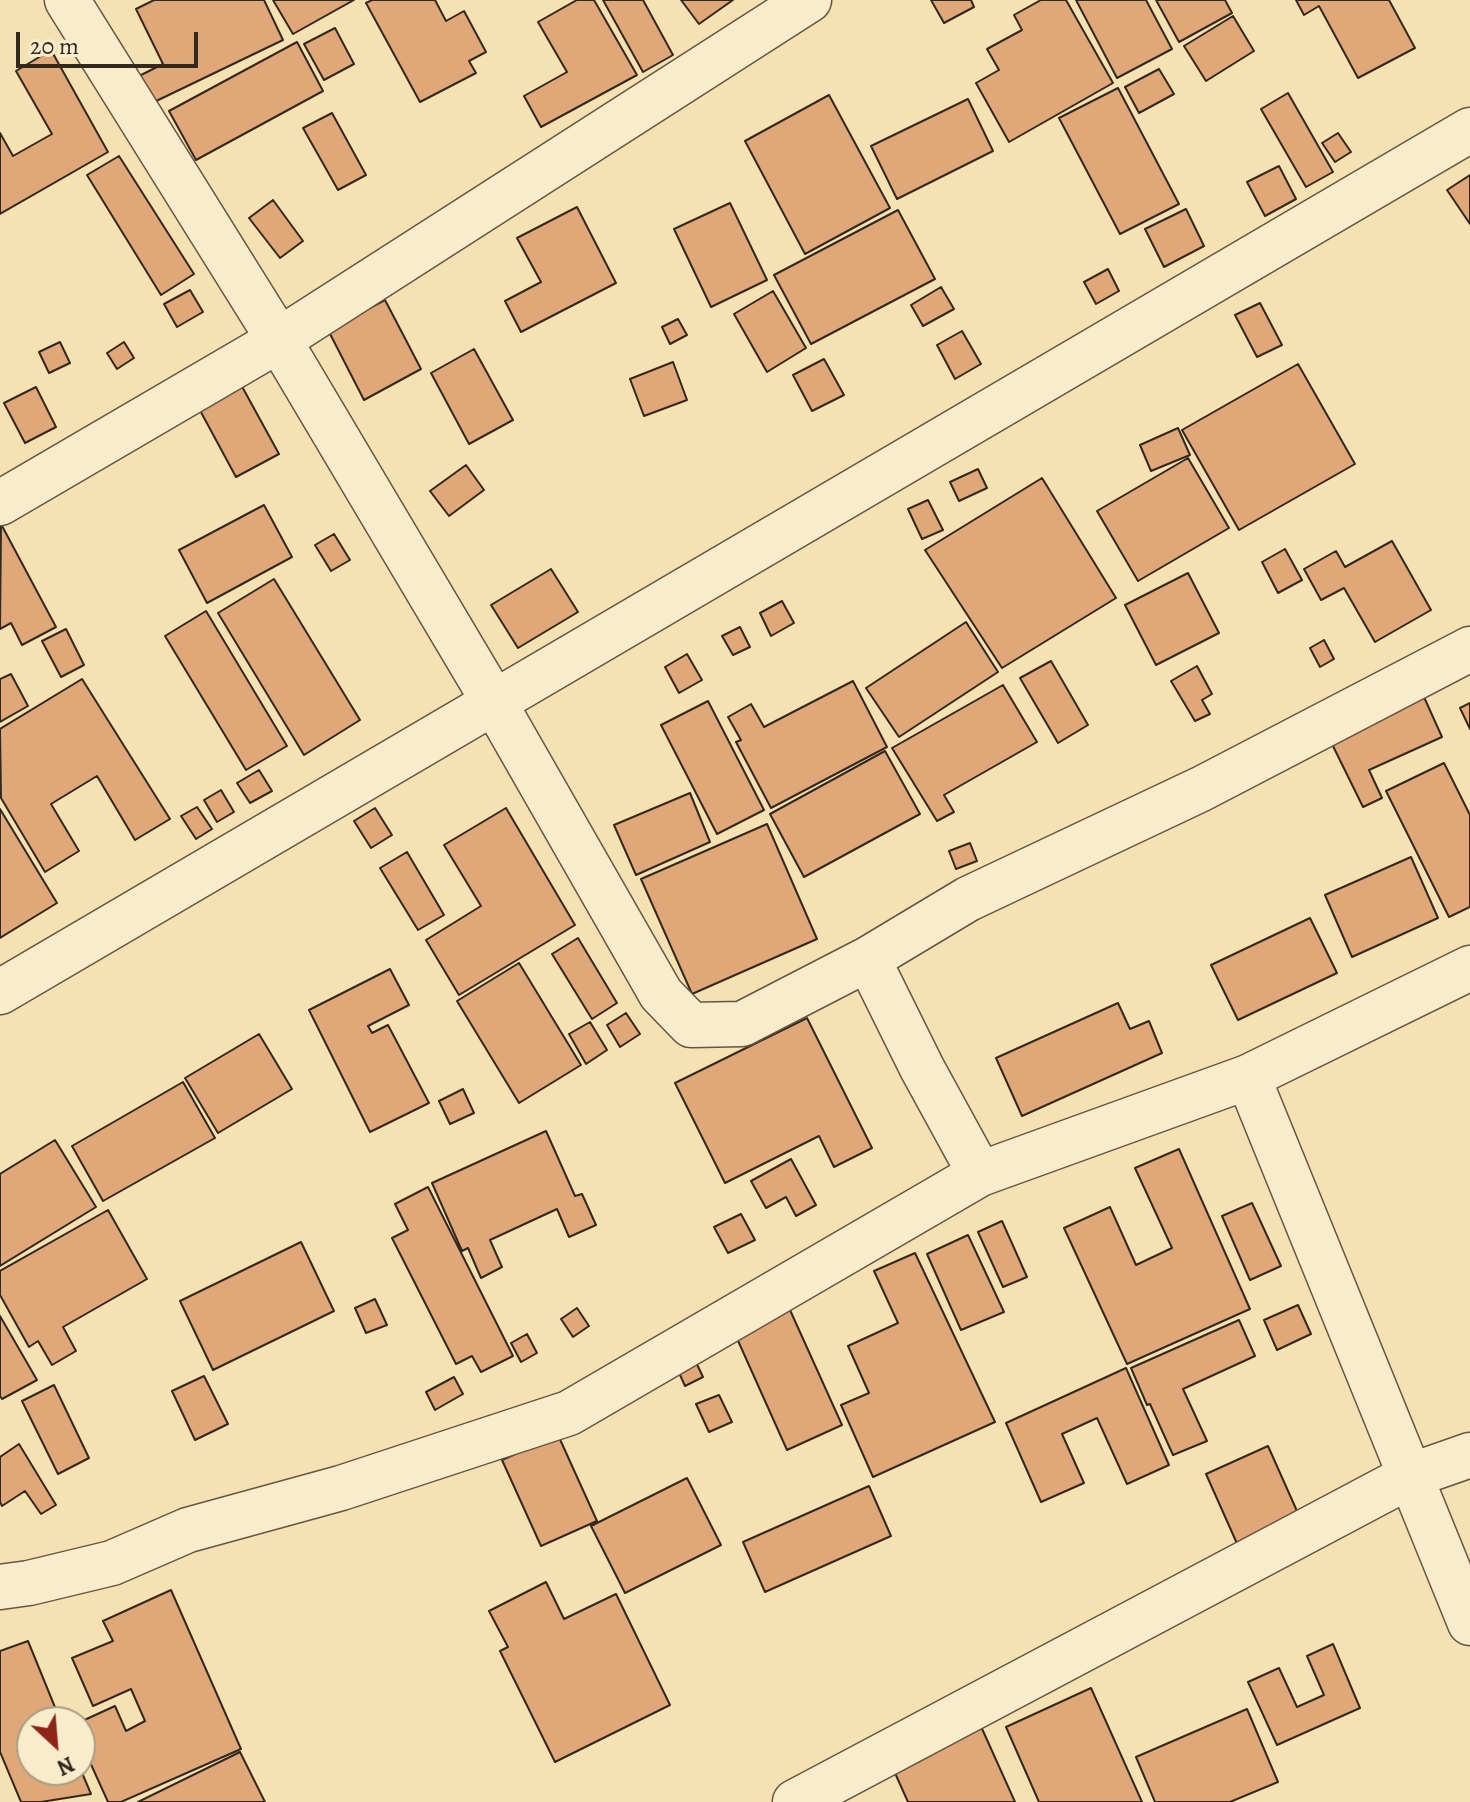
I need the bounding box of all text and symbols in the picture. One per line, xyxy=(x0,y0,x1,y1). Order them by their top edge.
scale bar xyxy=(20,16,202,66)
text: 20 m xyxy=(30,30,79,62)
north arrow xyxy=(16,1706,96,1786)
text: N xyxy=(52,1749,79,1783)

